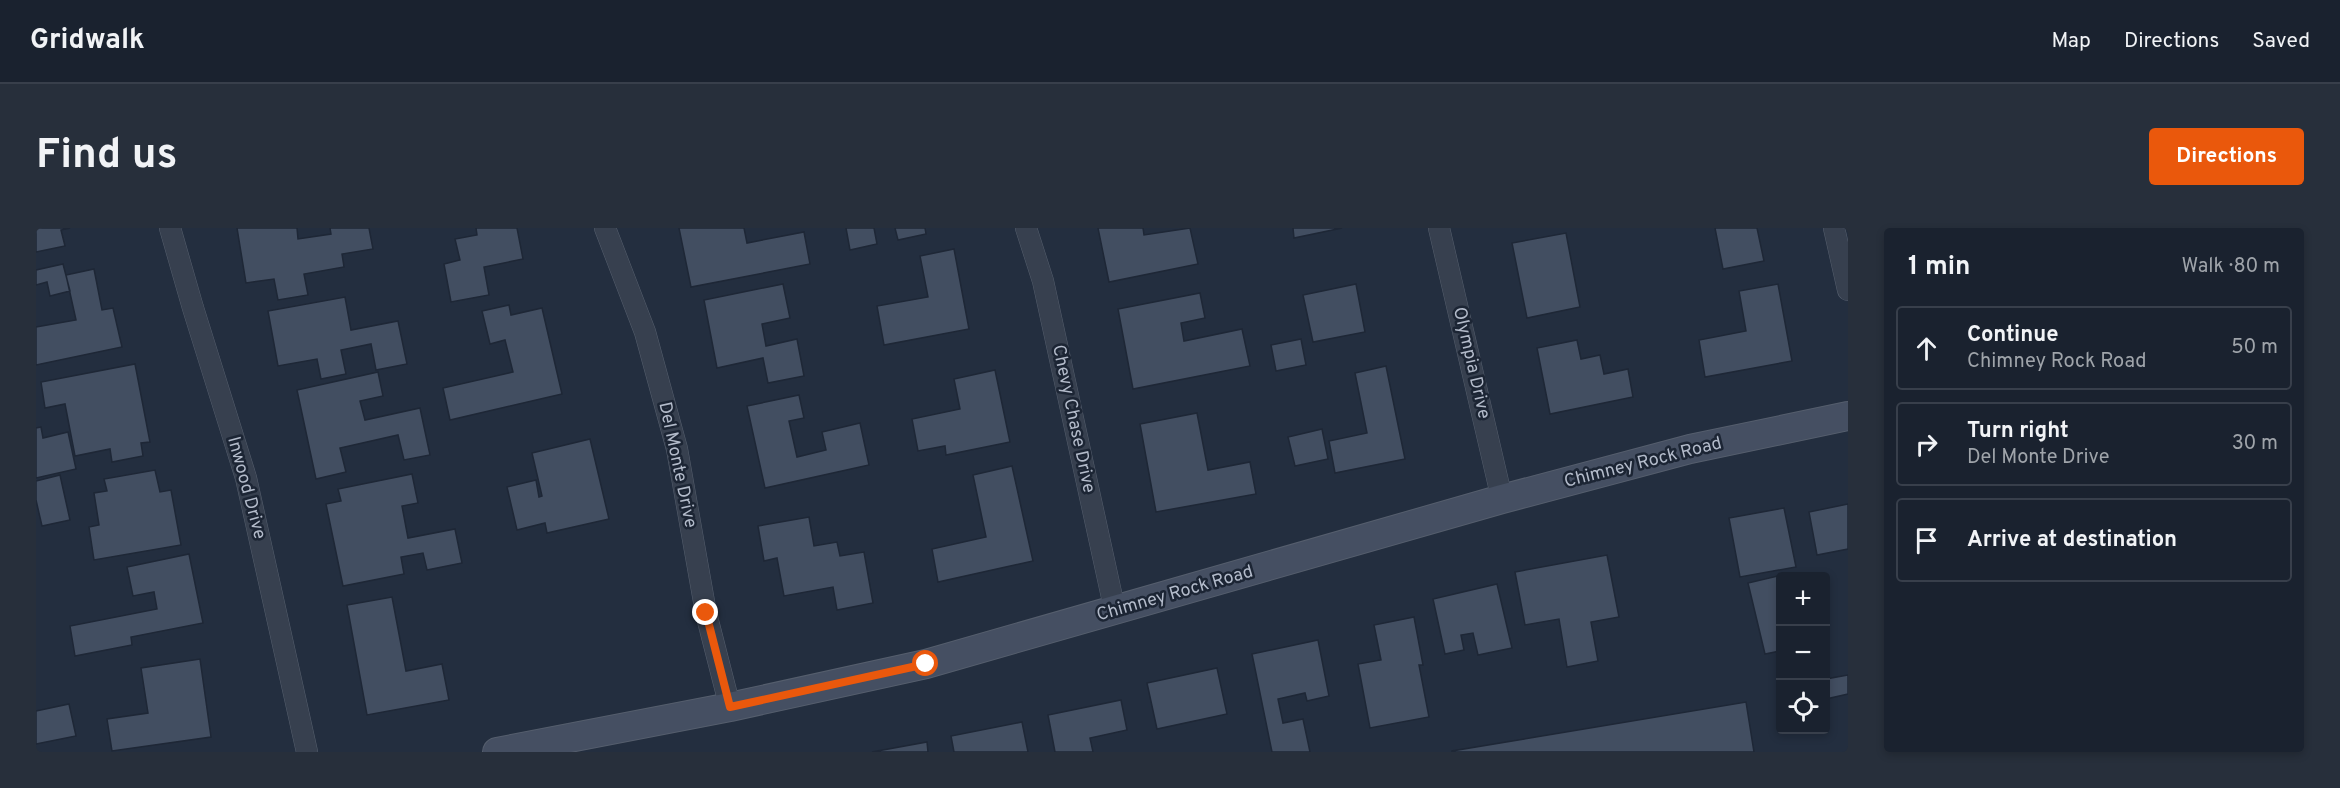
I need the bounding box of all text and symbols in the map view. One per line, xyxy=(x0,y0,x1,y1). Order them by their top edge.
text: Gridwalk xyxy=(30,23,145,59)
text: Map xyxy=(2051,28,2091,55)
text: Directions xyxy=(2124,28,2219,55)
text: Saved xyxy=(2252,28,2310,55)
button: Directions xyxy=(2149,128,2304,185)
text: Find us xyxy=(36,130,177,183)
text: 1 min xyxy=(1908,251,1970,284)
text: Walk · 80 m xyxy=(2181,254,2280,280)
street label: Olympia Drive xyxy=(1447,305,1495,421)
text: Continue xyxy=(1967,322,2058,349)
icon: ahead xyxy=(1910,332,1943,365)
text: 50 m xyxy=(2231,335,2278,361)
street label: Chevy Chase Drive xyxy=(1046,343,1100,495)
text: Chimney Rock Road xyxy=(1967,349,2147,375)
street label: Del Monte Drive xyxy=(652,400,702,530)
text: Turn right xyxy=(1967,418,2069,445)
icon: right xyxy=(1910,428,1943,461)
text: 30 m xyxy=(2232,431,2278,457)
street label: Chimney Rock Road xyxy=(1562,432,1724,494)
street label: Inwood Drive xyxy=(221,434,271,542)
text: Del Monte Drive xyxy=(1967,445,2109,471)
icon: arrive xyxy=(1910,524,1943,557)
text: Arrive at destination xyxy=(1967,527,2177,554)
street label: Chimney Rock Road xyxy=(1094,561,1256,627)
map controls xyxy=(1776,572,1830,734)
button: + xyxy=(1776,572,1830,626)
route end xyxy=(692,599,718,625)
button: − xyxy=(1776,626,1830,680)
route start xyxy=(912,650,938,676)
button: locate xyxy=(1776,680,1830,734)

